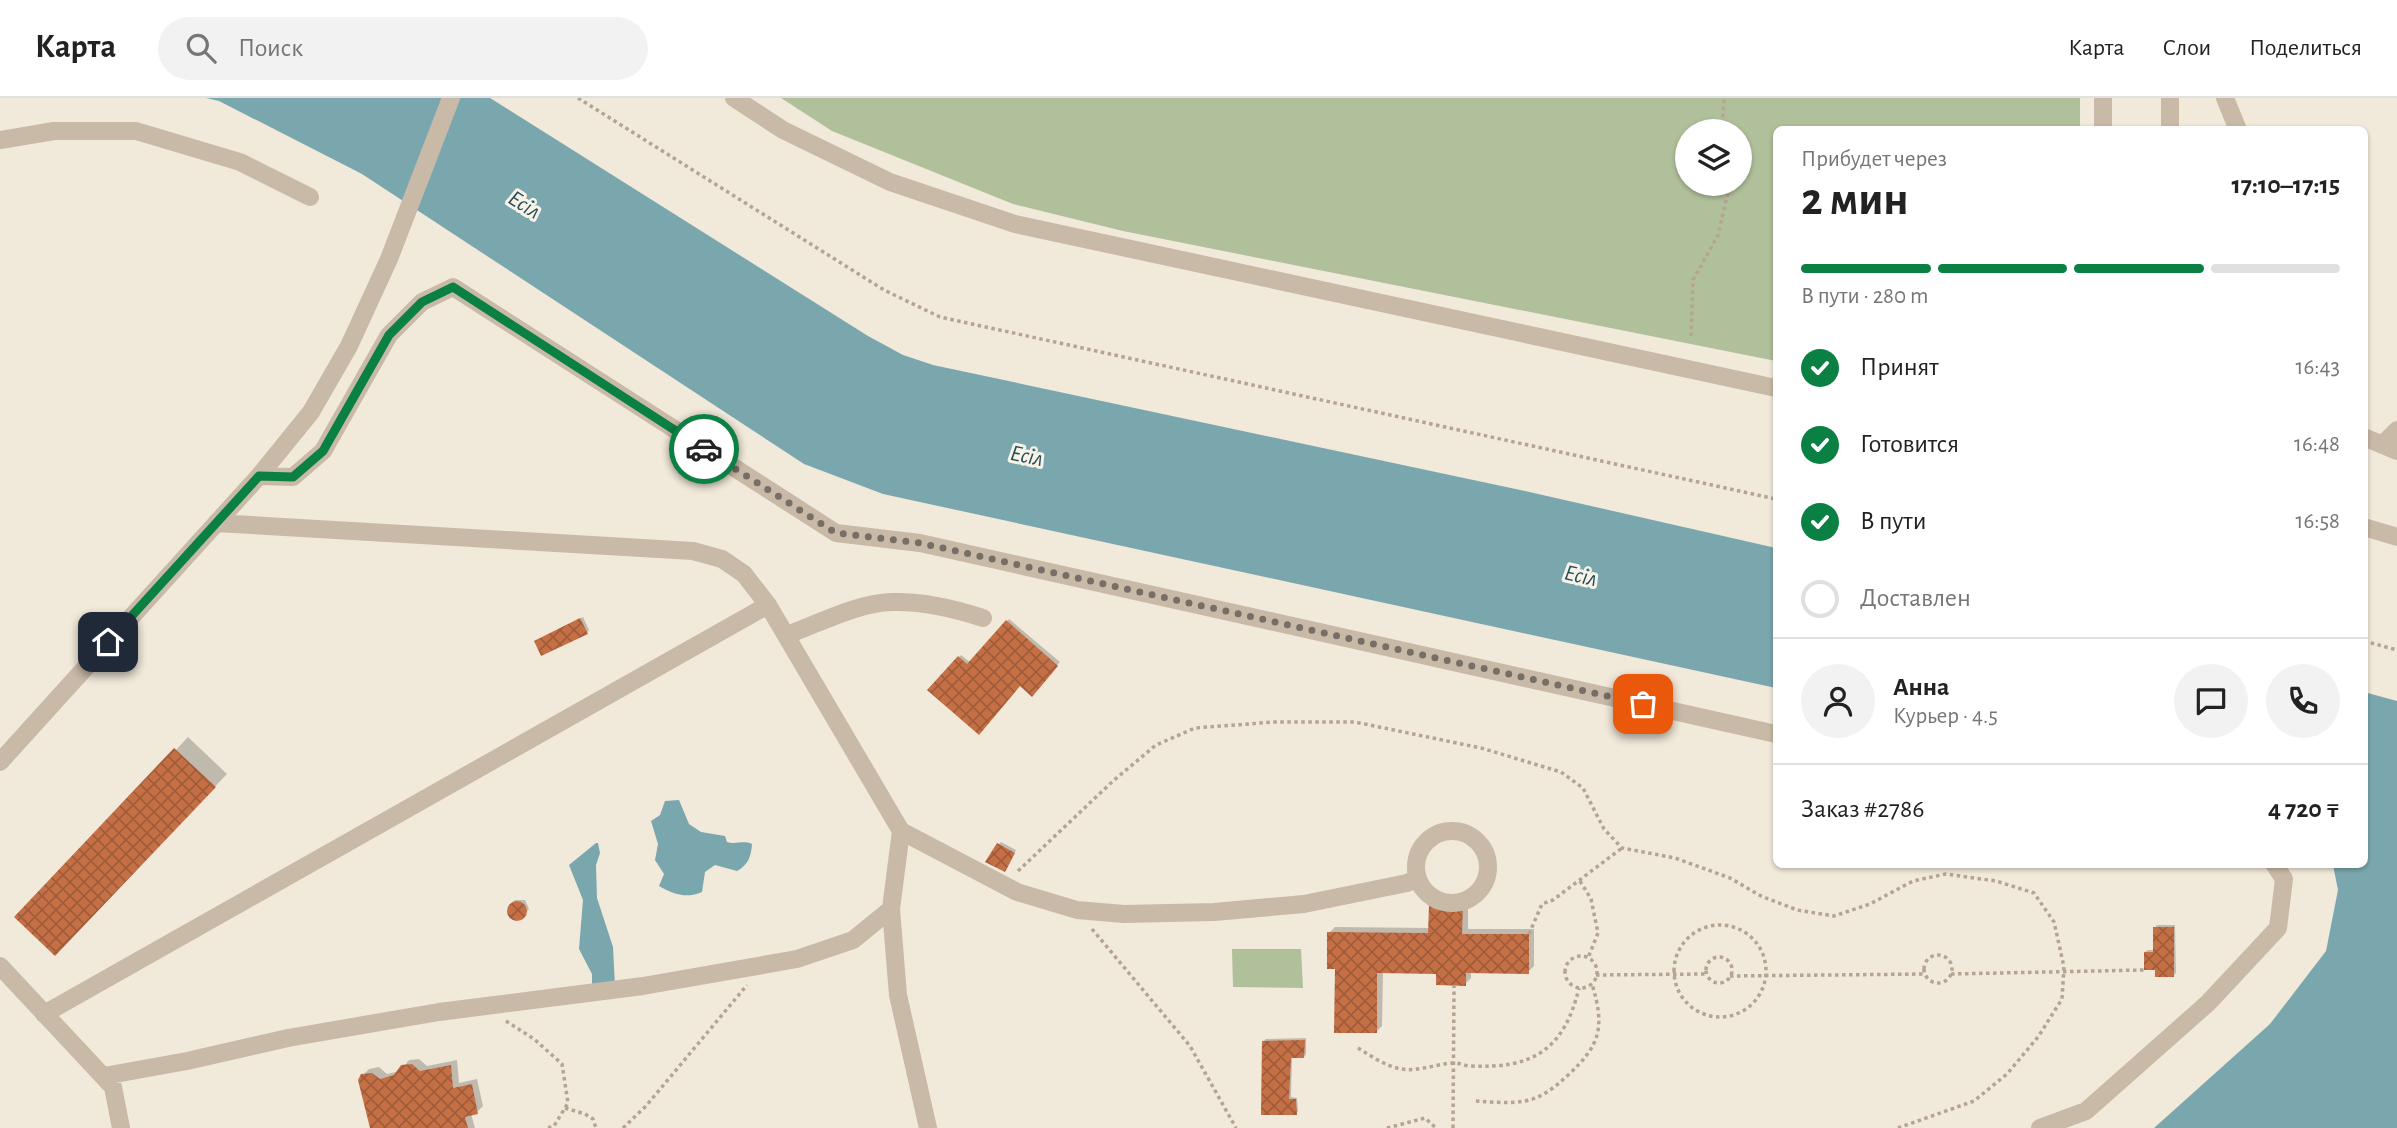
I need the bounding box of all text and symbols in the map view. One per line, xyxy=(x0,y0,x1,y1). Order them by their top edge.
search box xyxy=(158,17,648,80)
icon: search xyxy=(182,29,220,67)
text: Карта xyxy=(35,31,116,64)
text: Поиск xyxy=(238,35,303,61)
text: Карта xyxy=(2068,36,2124,60)
text: Слои xyxy=(2162,36,2211,60)
text: Поделиться xyxy=(2249,36,2362,60)
map controls xyxy=(1675,119,1752,196)
button: layers xyxy=(1675,119,1752,196)
text: Прибудет через xyxy=(1801,148,1947,171)
text: 17:10–17:15 xyxy=(2231,172,2340,198)
text: 2 мин xyxy=(1801,177,1909,223)
water label: Есіл xyxy=(504,187,544,224)
text: В пути · 280 m xyxy=(1801,285,1928,308)
icon: check xyxy=(1801,349,1839,387)
text: Принят xyxy=(1860,354,1939,380)
text: 16:43 xyxy=(2295,356,2340,379)
courier xyxy=(669,414,739,484)
icon: check xyxy=(1801,426,1839,464)
icon: car xyxy=(685,430,723,468)
text: Готовится xyxy=(1860,431,1959,457)
text: 16:48 xyxy=(2294,433,2340,456)
water label: Есіл xyxy=(1008,442,1045,471)
icon: check xyxy=(1801,503,1839,541)
text: В пути xyxy=(1860,508,1926,534)
text: 16:58 xyxy=(2295,510,2340,533)
water label: Есіл xyxy=(1562,562,1599,591)
text: Доставлен xyxy=(1860,585,1971,611)
pin xyxy=(78,612,138,672)
icon: home xyxy=(89,623,127,661)
button: person xyxy=(1801,664,1875,738)
button: chat xyxy=(2174,664,2248,738)
button: phone xyxy=(2266,664,2340,738)
pin xyxy=(1613,674,1673,734)
text: Анна xyxy=(1893,674,1949,700)
icon: bag xyxy=(1624,685,1662,723)
text: Курьер · 4.5 xyxy=(1893,705,1998,728)
text: Заказ #2786 xyxy=(1801,796,1925,822)
text: 4 720 ₸ xyxy=(2268,796,2340,822)

